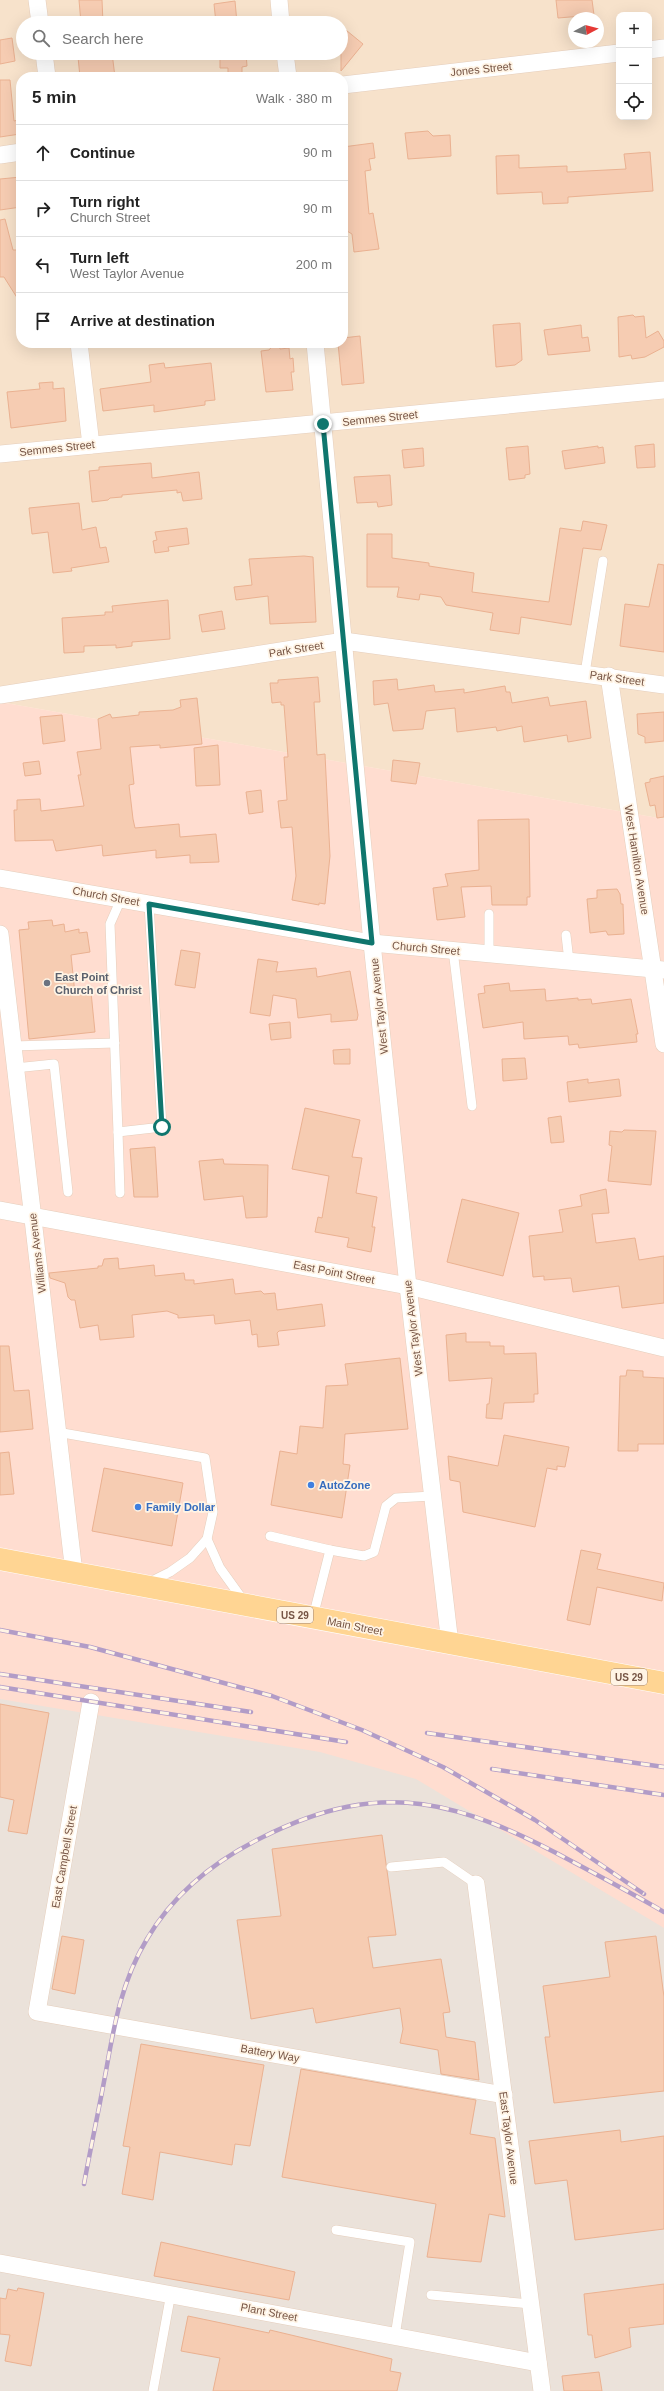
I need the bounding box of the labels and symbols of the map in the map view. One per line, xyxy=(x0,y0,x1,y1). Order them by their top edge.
north arrow xyxy=(568,12,604,48)
street label: Jones Street xyxy=(450,60,512,78)
street label: Semmes Street xyxy=(342,408,418,428)
route end xyxy=(314,415,332,433)
street label: Semmes Street xyxy=(19,438,95,458)
street label: Park Street xyxy=(268,639,324,659)
street label: Park Street xyxy=(589,668,645,688)
street label: West Hamilton Avenue xyxy=(622,804,652,916)
street label: Church Street xyxy=(72,884,140,908)
street label: Church Street xyxy=(392,939,460,957)
street label: West Taylor Avenue xyxy=(368,957,390,1055)
place label: East Point Church of Christ xyxy=(55,971,142,996)
marker: East Point Church of Christ xyxy=(42,978,52,988)
route start xyxy=(153,1118,171,1136)
street label: Williams Avenue xyxy=(26,1212,48,1294)
street label: East Point Street xyxy=(292,1258,376,1286)
street label: West Taylor Avenue xyxy=(401,1279,425,1377)
place label: AutoZone xyxy=(319,1479,370,1491)
marker: AutoZone xyxy=(306,1480,316,1490)
place label: Family Dollar xyxy=(146,1501,216,1513)
marker: Family Dollar xyxy=(133,1502,143,1512)
road number: US 29 xyxy=(277,1607,313,1623)
street label: Main Street xyxy=(326,1615,384,1637)
road number: US 29 xyxy=(611,1669,647,1685)
street label: East Campbell Street xyxy=(49,1805,79,1909)
street label: Battery Way xyxy=(240,2042,301,2064)
street label: East Taylor Avenue xyxy=(497,2091,521,2185)
street label: Plant Street xyxy=(240,2301,298,2323)

